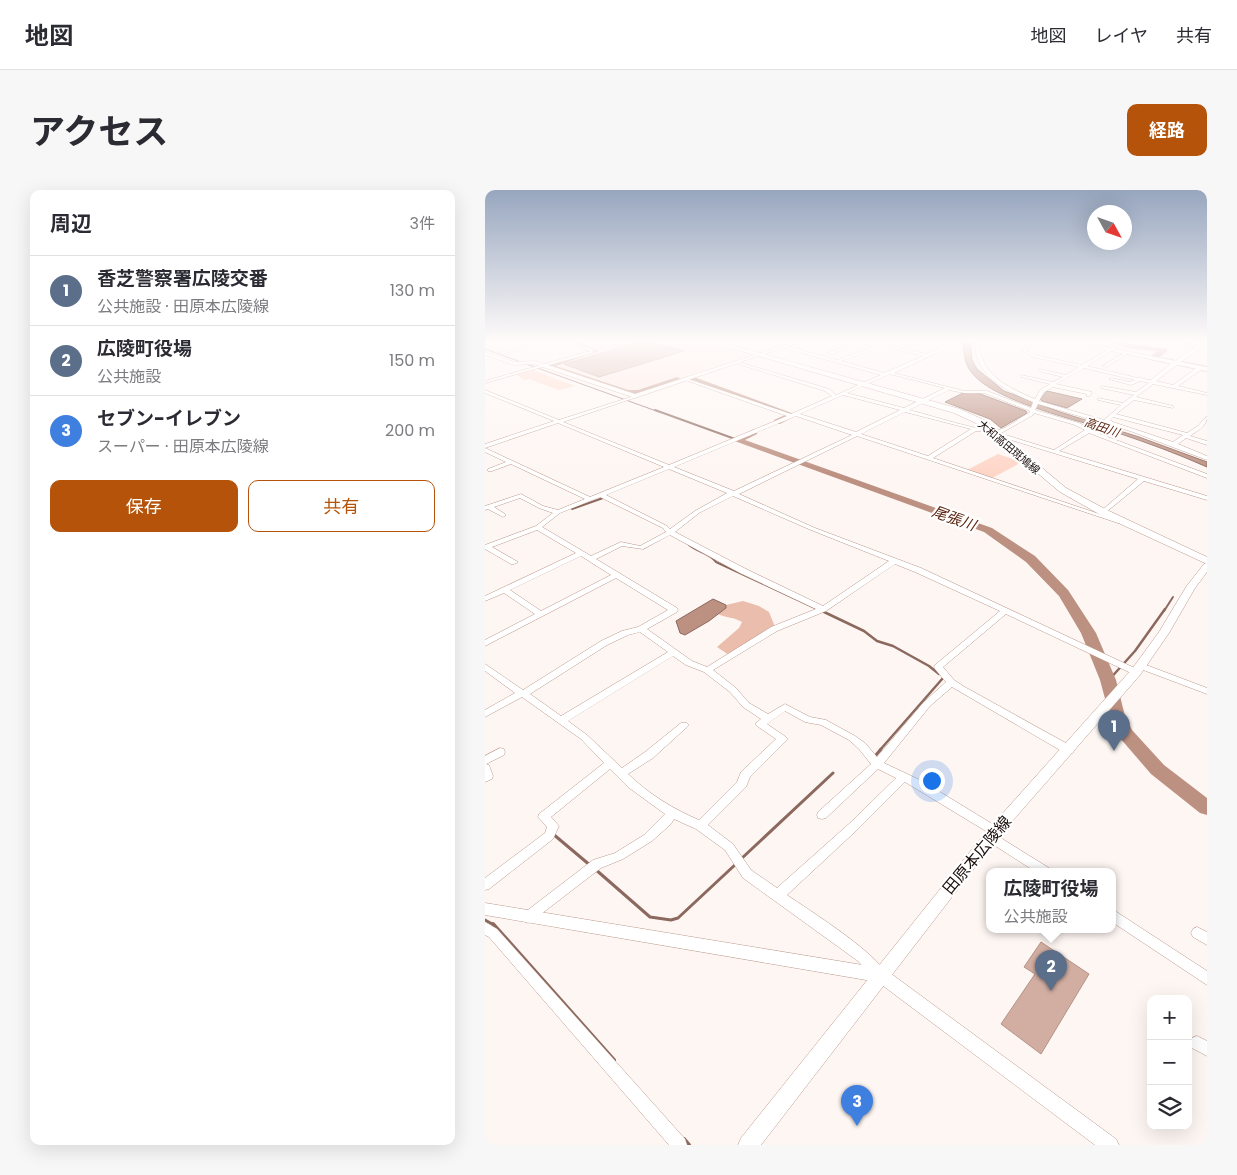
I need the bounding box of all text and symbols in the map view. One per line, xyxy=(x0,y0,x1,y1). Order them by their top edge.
text: 地図 xyxy=(25,19,73,52)
text: 地図 xyxy=(1031,23,1067,48)
text: レイヤ xyxy=(1095,23,1148,48)
text: 共有 xyxy=(1176,23,1212,48)
button: 経路 xyxy=(1127,104,1207,156)
text: アクセス xyxy=(30,107,168,156)
north arrow xyxy=(1087,205,1132,250)
text: 周辺 xyxy=(50,209,92,238)
text: 3件 xyxy=(410,212,435,235)
text: 香芝警察署広陵交番 xyxy=(97,265,268,292)
text: 1 xyxy=(63,279,69,302)
text: 130 m xyxy=(390,279,435,302)
text: 公共施設 · 田原本広陵線 xyxy=(97,295,269,318)
text: 広陵町役場 xyxy=(97,335,192,362)
text: 2 xyxy=(61,349,71,372)
text: 150 m xyxy=(389,349,435,372)
text: 公共施設 xyxy=(97,365,161,388)
text: セブン-イレブン xyxy=(97,405,241,432)
water label: 高田川 xyxy=(1082,413,1124,442)
street label: 大和高田斑鳩線 xyxy=(974,416,1044,478)
text: 3 xyxy=(61,419,71,442)
text: 200 m xyxy=(385,419,435,442)
text: スーパー · 田原本広陵線 xyxy=(97,435,269,458)
button: 保存 xyxy=(50,480,238,532)
button: 共有 xyxy=(248,480,435,532)
water label: 尾張川 xyxy=(929,500,981,536)
pin: 1 xyxy=(1098,710,1130,751)
your location xyxy=(919,768,945,794)
street label: 田原本広陵線 xyxy=(937,811,1017,899)
popup xyxy=(986,868,1116,933)
text: 広陵町役場 xyxy=(1003,875,1099,902)
text: 公共施設 xyxy=(1003,905,1068,928)
pin: 2 xyxy=(1035,950,1067,991)
map controls xyxy=(1147,995,1192,1130)
button: + xyxy=(1147,995,1192,1040)
button: − xyxy=(1147,1040,1192,1085)
pin: 3 xyxy=(841,1085,873,1126)
button: layers xyxy=(1147,1085,1192,1130)

